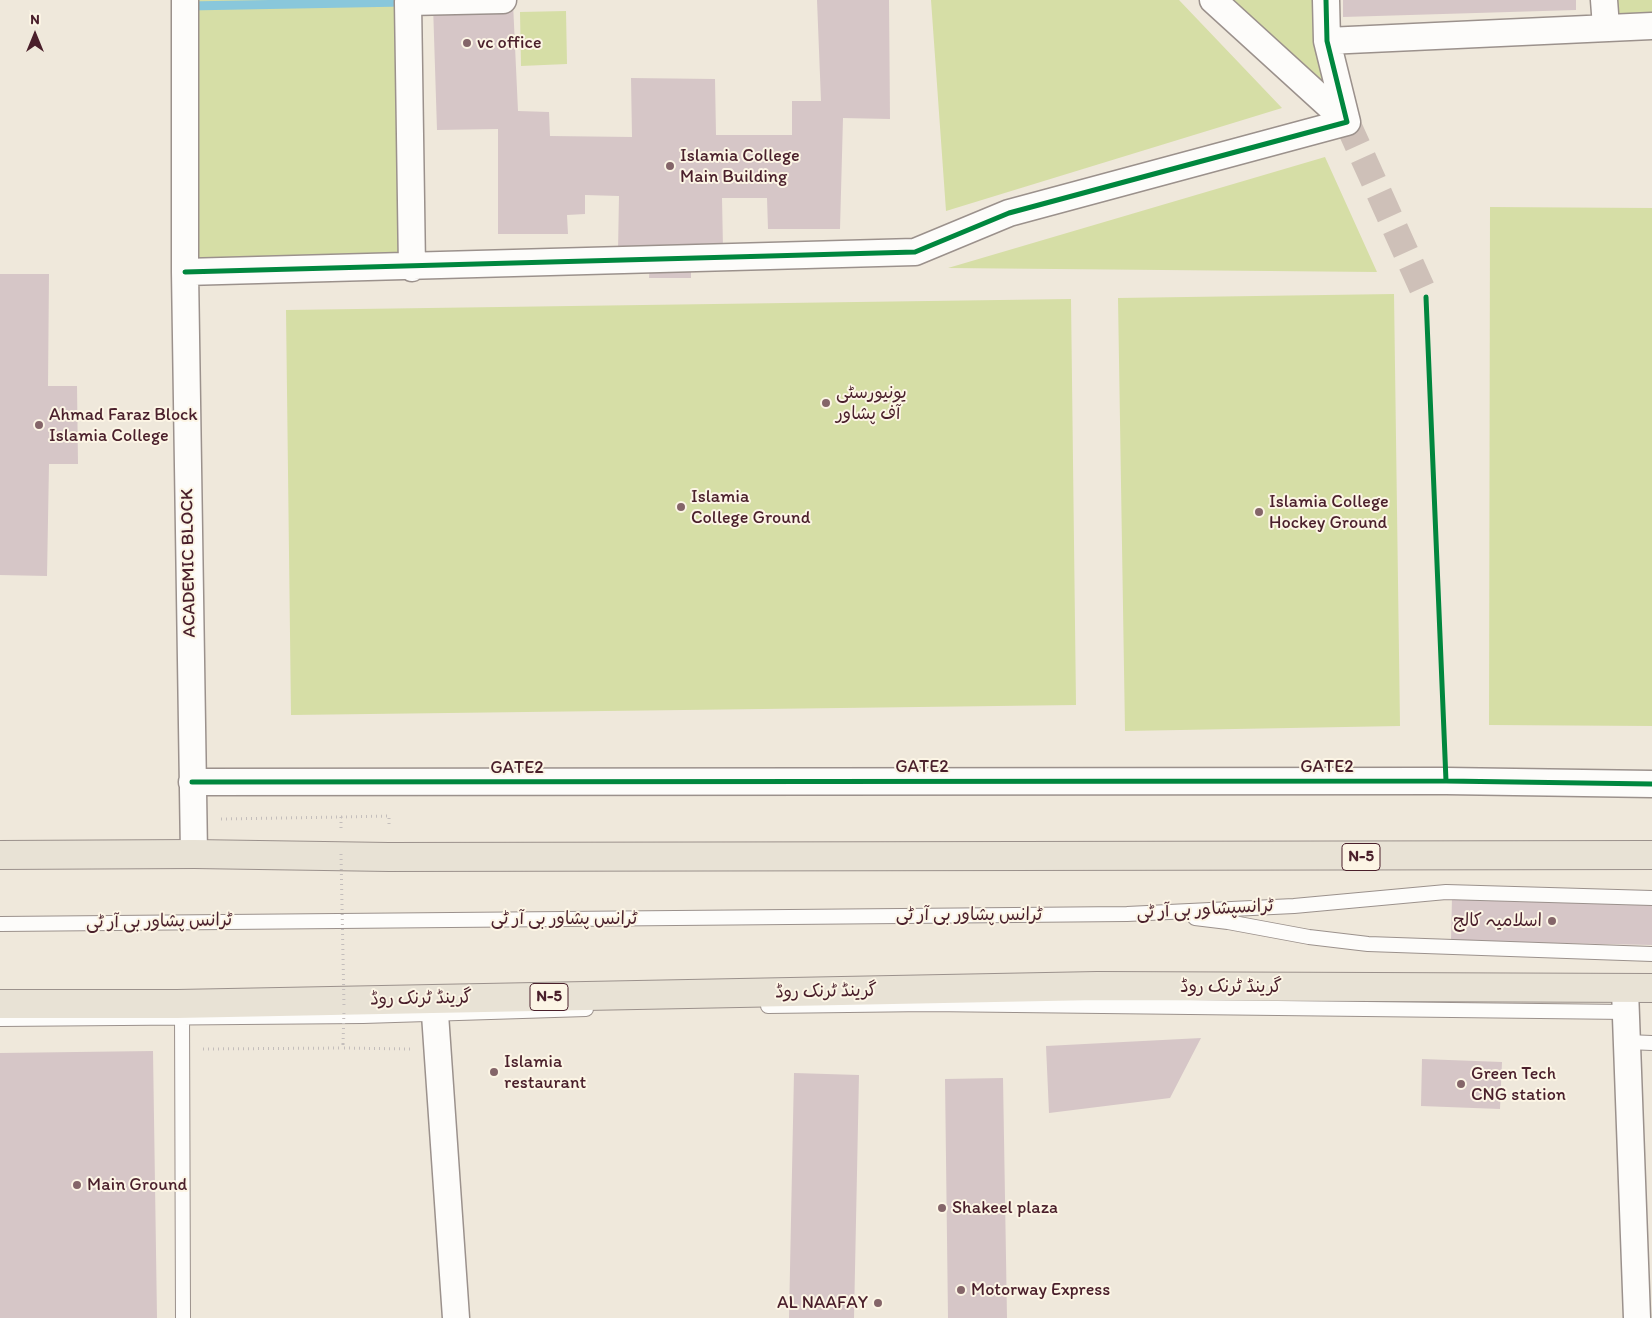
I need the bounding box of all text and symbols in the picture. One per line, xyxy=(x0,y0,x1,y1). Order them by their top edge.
north arrow xyxy=(10,10,60,60)
text: N xyxy=(30,11,40,28)
place label: vc office xyxy=(477,32,541,54)
marker: vc office xyxy=(461,37,473,49)
place label: Islamia College Main Building xyxy=(680,145,800,188)
marker: Islamia College Main Building xyxy=(664,160,676,172)
place label: یونیورسٹی آف پشاور xyxy=(836,382,907,424)
marker: یونیورسٹی آف پشاور xyxy=(820,397,832,409)
place label: Ahmad Faraz Block Islamia College xyxy=(49,404,198,446)
marker: Ahmad Faraz Block Islamia College xyxy=(33,419,45,431)
place label: Islamia College Ground xyxy=(691,486,810,528)
street label: ACADEMIC BLOCK xyxy=(177,488,201,638)
place label: Islamia College Hockey Ground xyxy=(1269,491,1389,534)
marker: Islamia College Ground xyxy=(675,501,687,513)
marker: Islamia College Hockey Ground xyxy=(1253,506,1265,518)
street label: GATE2 xyxy=(895,756,949,778)
street label: GATE2 xyxy=(1300,756,1354,778)
street label: GATE2 xyxy=(490,757,544,779)
road number: N-5 xyxy=(1342,844,1380,870)
street label: ٹرانسپشاور بی آر ٹی xyxy=(1136,896,1274,924)
street label: ٹرانس پشاور بی آر ٹی xyxy=(896,904,1042,926)
street label: ٹرانس پشاور بی آر ٹی xyxy=(491,908,637,930)
street label: ٹرانس پشاور بی آر ٹی xyxy=(86,910,232,934)
place label: اسلامیہ کالج xyxy=(1453,910,1542,932)
marker: اسلامیہ کالج xyxy=(1546,915,1558,927)
street label: گرینڈ ٹرنک روڈ xyxy=(1180,976,1282,998)
street label: گرینڈ ٹرنک روڈ xyxy=(775,980,877,1004)
road number: N-5 xyxy=(530,984,568,1010)
street label: گرینڈ ٹرنک روڈ xyxy=(370,987,472,1011)
place label: Islamia restaurant xyxy=(504,1051,586,1094)
place label: Green Tech CNG station xyxy=(1471,1063,1566,1106)
marker: Islamia restaurant xyxy=(488,1066,500,1078)
marker: Green Tech CNG station xyxy=(1455,1078,1467,1090)
place label: Main Ground xyxy=(87,1174,187,1196)
marker: Main Ground xyxy=(71,1179,83,1191)
place label: Shakeel plaza xyxy=(952,1197,1058,1219)
marker: Shakeel plaza xyxy=(936,1202,948,1214)
place label: Motorway Express xyxy=(971,1279,1110,1301)
marker: Motorway Express xyxy=(955,1284,967,1296)
place label: AL NAAFAY xyxy=(777,1292,868,1314)
marker: AL NAAFAY xyxy=(872,1297,884,1309)

